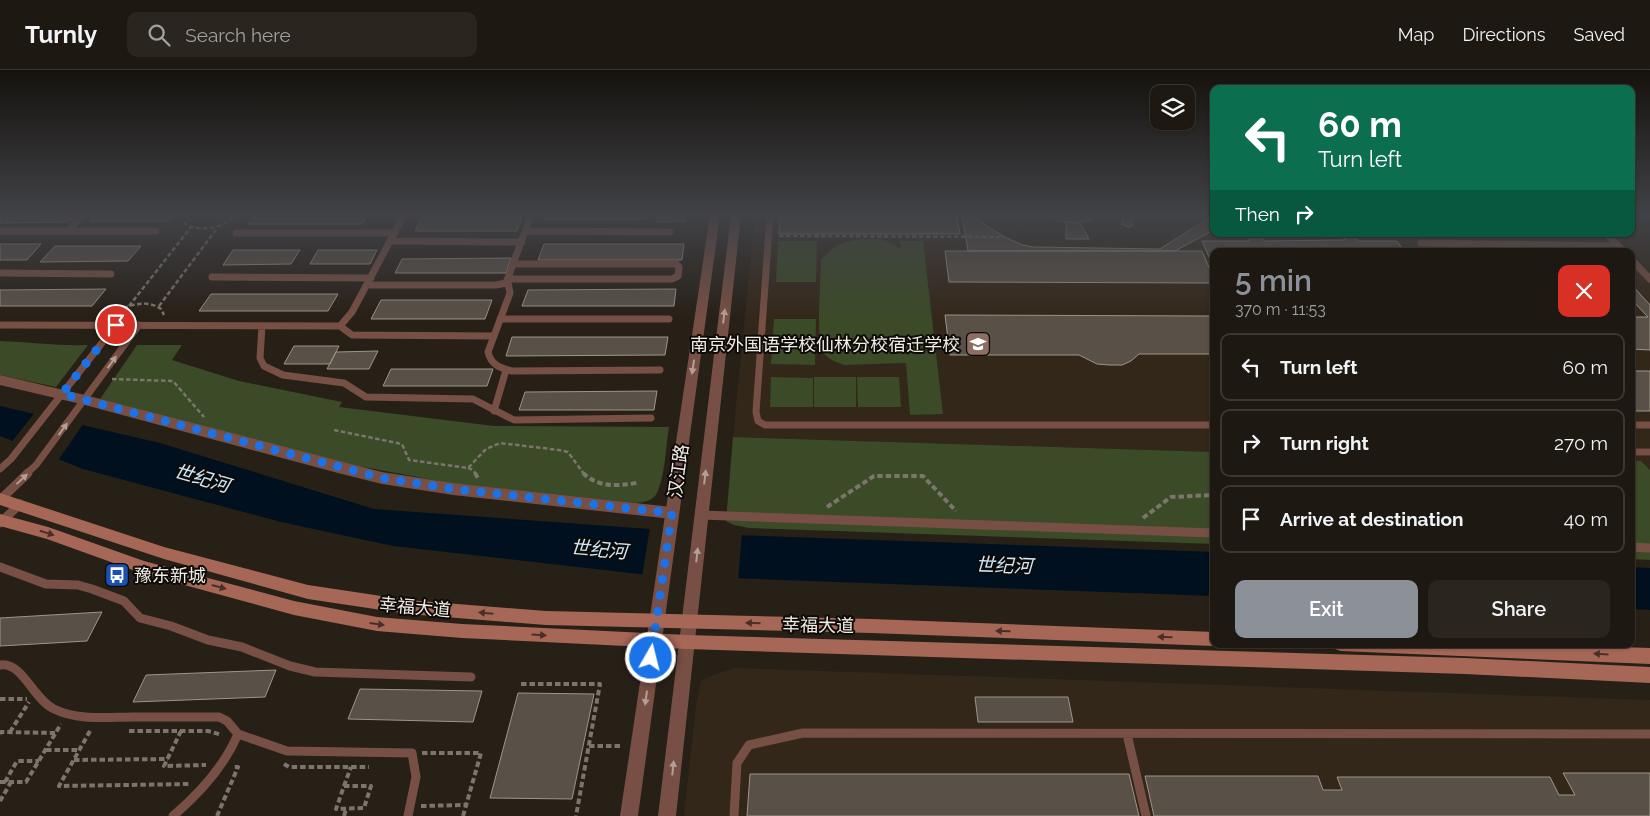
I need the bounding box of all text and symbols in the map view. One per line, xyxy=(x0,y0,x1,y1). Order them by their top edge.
search box xyxy=(127,12,477,57)
text: Turnly xyxy=(25,20,97,49)
icon: search xyxy=(145,21,173,49)
text: Search here xyxy=(185,24,291,46)
text: Map xyxy=(1398,24,1434,45)
text: Directions xyxy=(1462,24,1546,45)
text: Saved xyxy=(1574,24,1625,45)
map controls xyxy=(1150,85,1195,130)
button: layers xyxy=(1150,85,1195,130)
text: 60 m xyxy=(1318,104,1402,145)
icon: left xyxy=(1235,105,1300,170)
text: Turn left xyxy=(1318,146,1402,172)
icon: right xyxy=(1290,200,1318,228)
text: Then xyxy=(1235,203,1280,225)
text: 5 min xyxy=(1235,263,1312,298)
button: close xyxy=(1558,265,1610,317)
text: 370 m · 11:53 xyxy=(1235,300,1326,319)
pin xyxy=(95,304,137,346)
one-way arrow xyxy=(720,307,728,323)
icon: arrive xyxy=(102,311,130,339)
school or university icon: 南京外国语学校仙林分校宿迁学校 xyxy=(965,331,991,357)
place label: 南京外国语学校仙林分校宿迁学校 xyxy=(690,334,960,355)
icon: left xyxy=(1237,353,1265,381)
one-way arrow xyxy=(107,355,117,369)
text: Turn left xyxy=(1280,356,1357,378)
text: 60 m xyxy=(1563,356,1608,378)
one-way arrow xyxy=(689,359,697,375)
one-way arrow xyxy=(58,422,68,436)
icon: right xyxy=(1237,429,1265,457)
text: Turn right xyxy=(1280,432,1369,454)
text: 270 m xyxy=(1554,432,1608,454)
street label: 汉江路 xyxy=(664,443,692,499)
water label: 世纪河 xyxy=(172,460,236,498)
one-way arrow xyxy=(701,469,709,485)
one-way arrow xyxy=(15,473,27,485)
icon: arrive xyxy=(1237,505,1265,533)
text: Arrive at destination xyxy=(1280,508,1464,530)
text: 40 m xyxy=(1564,508,1608,530)
one-way arrow xyxy=(40,530,55,538)
water label: 世纪河 xyxy=(570,536,632,563)
one-way arrow xyxy=(693,546,701,562)
water label: 世纪河 xyxy=(975,553,1037,577)
bus stop icon: 豫东新城 xyxy=(104,562,130,588)
place label: 豫东新城 xyxy=(134,565,206,586)
button: Exit xyxy=(1235,580,1418,638)
button: Share xyxy=(1428,580,1610,638)
one-way arrow xyxy=(211,584,226,592)
street label: 幸福大道 xyxy=(378,593,452,621)
one-way arrow xyxy=(477,609,493,617)
street label: 幸福大道 xyxy=(782,614,854,636)
one-way arrow xyxy=(745,619,761,627)
one-way arrow xyxy=(369,620,385,628)
one-way arrow xyxy=(994,627,1010,635)
one-way arrow xyxy=(531,631,547,639)
position arrow xyxy=(624,631,676,683)
one-way arrow xyxy=(1157,633,1173,641)
one-way arrow xyxy=(1593,649,1609,657)
one-way arrow xyxy=(641,690,649,706)
one-way arrow xyxy=(669,759,677,775)

